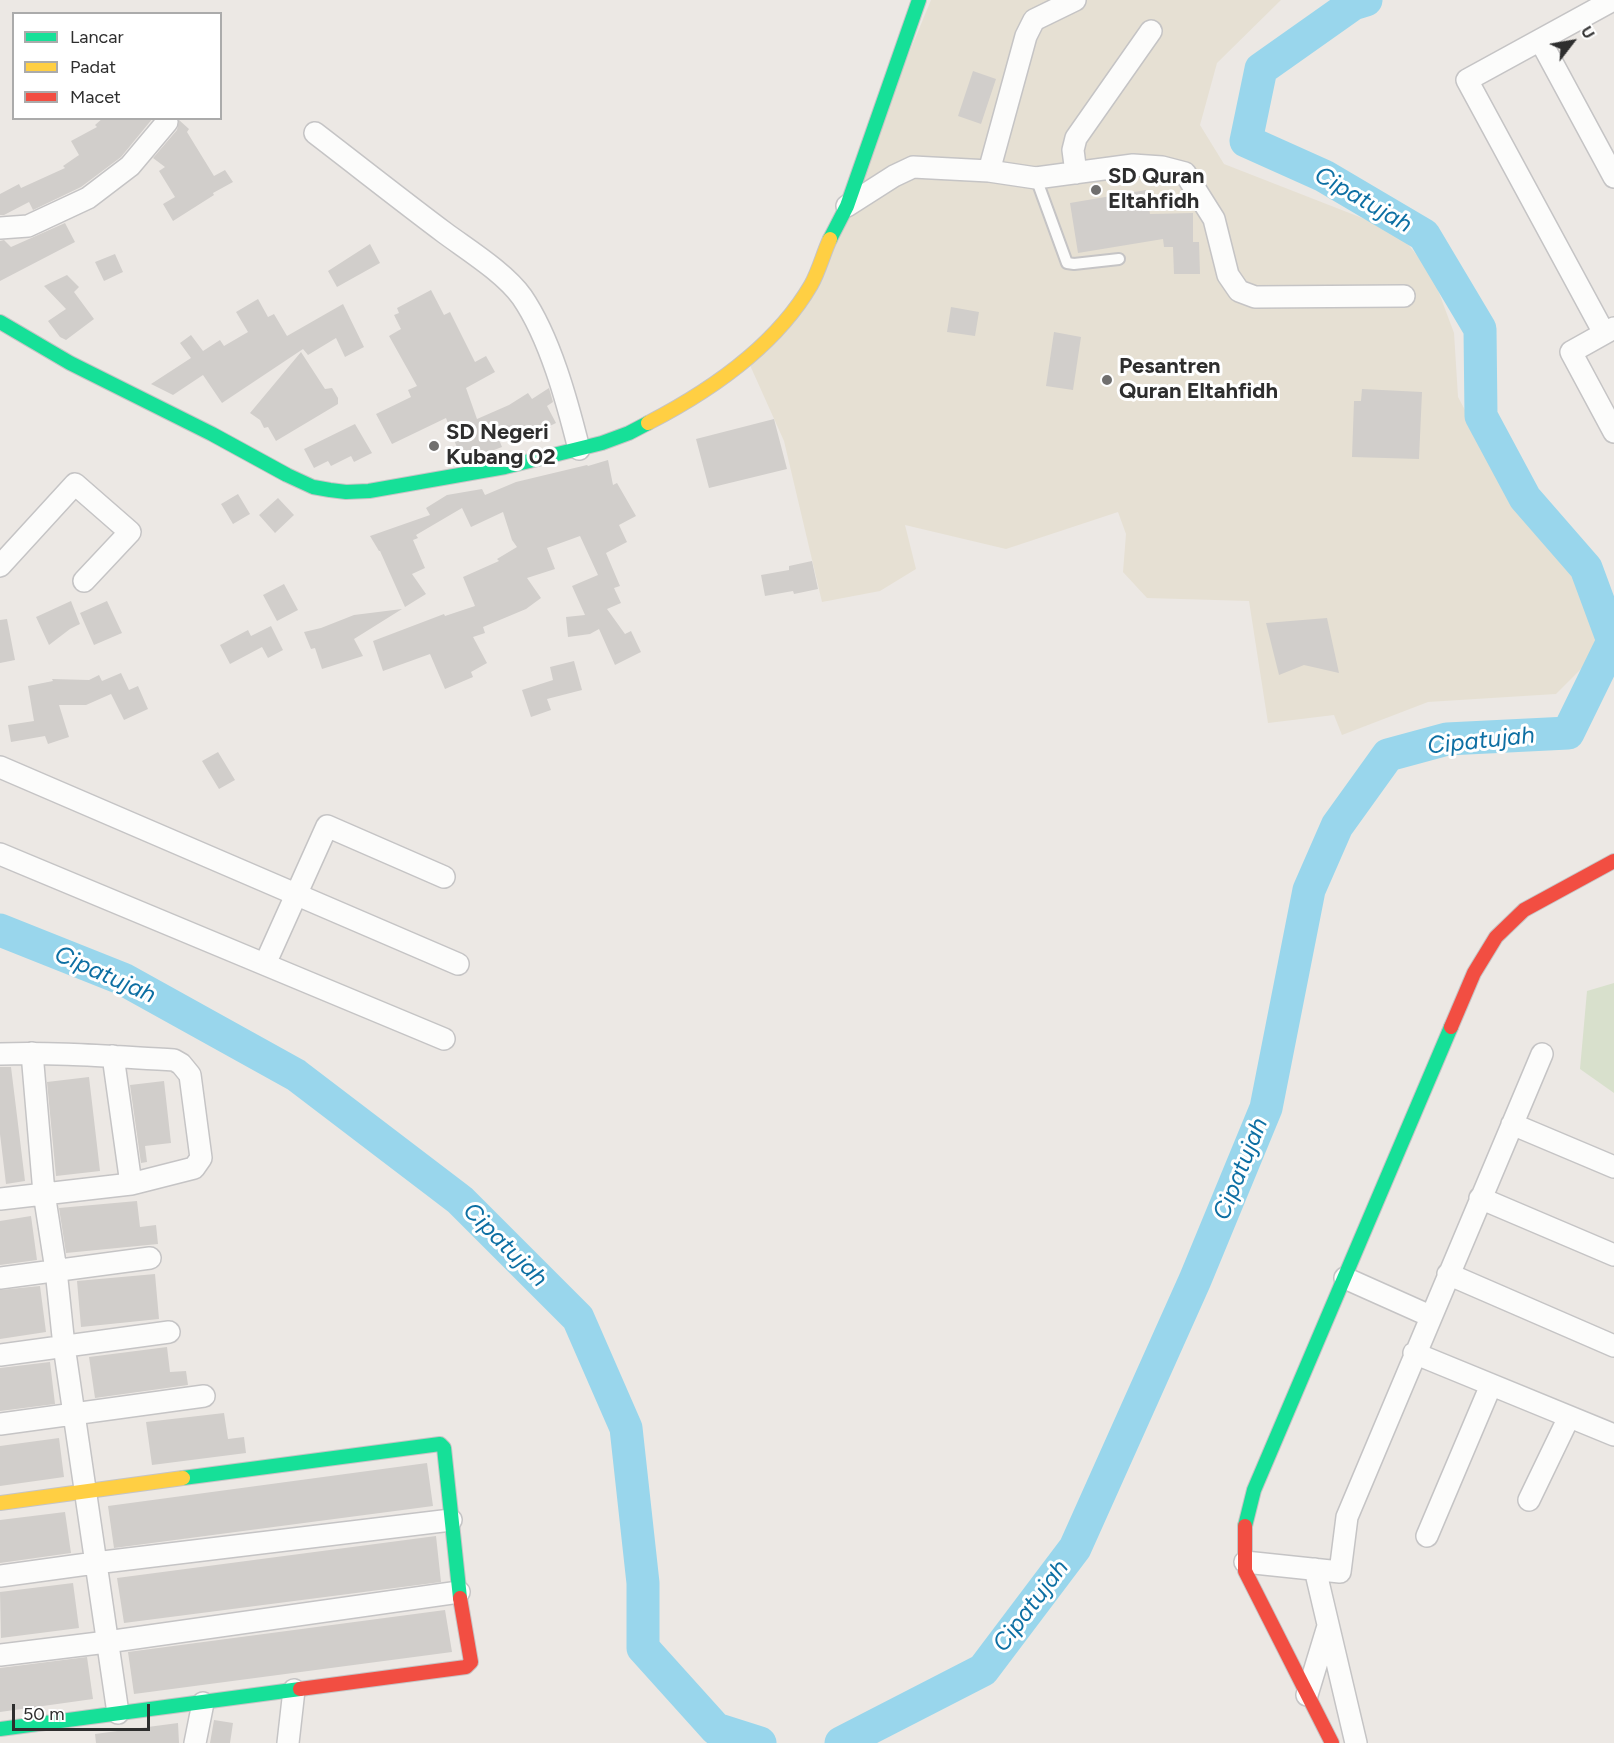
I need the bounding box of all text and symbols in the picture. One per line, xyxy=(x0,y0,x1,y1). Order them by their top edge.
legend xyxy=(12,12,222,120)
north arrow xyxy=(1542,12,1602,72)
text: U xyxy=(1577,23,1599,42)
text: Lancar xyxy=(70,26,124,48)
text: Padat xyxy=(70,56,116,78)
text: Macet xyxy=(70,86,121,108)
water label: Cipatujah xyxy=(1309,161,1417,239)
place label: SD Quran Eltahfidh xyxy=(1108,164,1204,216)
marker: SD Quran Eltahfidh xyxy=(1089,183,1103,197)
place label: Pesantren Quran Eltahfidh xyxy=(1119,354,1278,406)
marker: Pesantren Quran Eltahfidh xyxy=(1100,373,1114,387)
place label: SD Negeri Kubang 02 xyxy=(446,420,556,472)
marker: SD Negeri Kubang 02 xyxy=(427,439,441,453)
water label: Cipatujah xyxy=(1426,721,1536,761)
water label: Cipatujah xyxy=(50,940,160,1010)
water label: Cipatujah xyxy=(1208,1114,1274,1224)
water label: Cipatujah xyxy=(457,1197,553,1293)
water label: Cipatujah xyxy=(987,1554,1075,1658)
scale bar xyxy=(15,1692,153,1730)
text: 50 m xyxy=(23,1703,65,1725)

